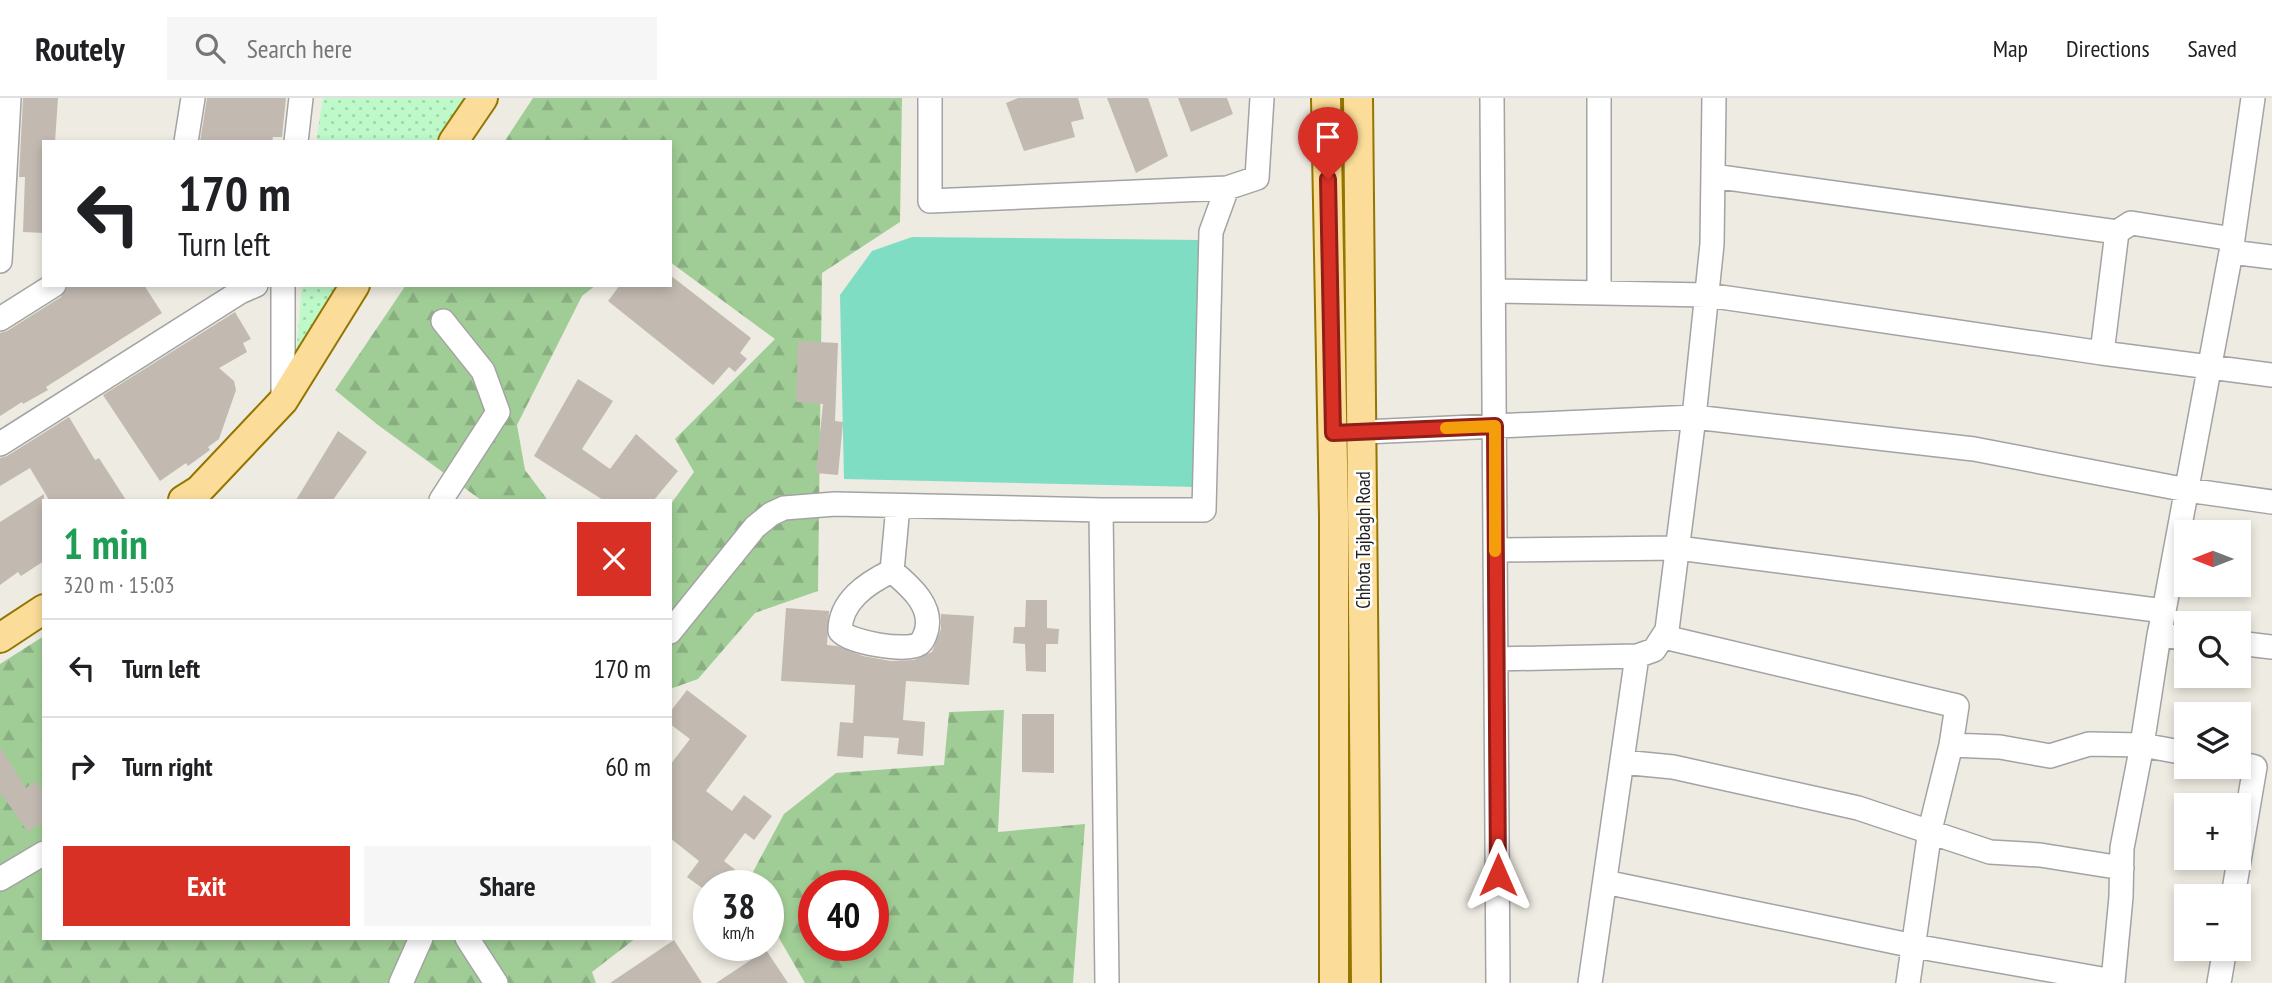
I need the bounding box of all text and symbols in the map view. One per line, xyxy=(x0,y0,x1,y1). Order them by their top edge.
search box xyxy=(167,17,657,80)
text: Routely xyxy=(35,27,125,70)
icon: search xyxy=(191,29,229,67)
text: Search here xyxy=(247,32,352,65)
text: Map xyxy=(1993,33,2028,64)
text: Directions xyxy=(2066,33,2150,64)
text: Saved xyxy=(2188,33,2237,64)
pin xyxy=(1298,107,1358,179)
icon: arrive xyxy=(1309,118,1347,156)
text: 170 m xyxy=(178,161,291,225)
icon: left xyxy=(63,168,154,259)
text: Turn left xyxy=(178,223,270,265)
street label: Chhota Tajbagh Road xyxy=(1351,471,1375,609)
text: 1 min xyxy=(63,516,148,571)
north arrow xyxy=(2174,520,2250,597)
map controls xyxy=(2174,520,2251,961)
button: close xyxy=(577,522,651,596)
text: 320 m · 15:03 xyxy=(63,570,175,599)
button: search xyxy=(2174,611,2251,688)
icon: left xyxy=(63,649,101,687)
text: Turn left xyxy=(122,652,200,685)
text: 170 m xyxy=(593,652,651,685)
button: layers xyxy=(2174,702,2251,779)
icon: right xyxy=(63,747,101,785)
text: Turn right xyxy=(122,750,213,783)
text: 60 m xyxy=(605,750,651,783)
button: + xyxy=(2174,793,2251,870)
position arrow xyxy=(1461,838,1535,912)
button: Exit xyxy=(63,846,350,926)
button: Share xyxy=(364,846,651,926)
speed limit sign: 40 xyxy=(798,870,889,961)
text: 38 xyxy=(722,883,755,929)
button: − xyxy=(2174,884,2251,961)
text: km/h xyxy=(723,921,754,944)

